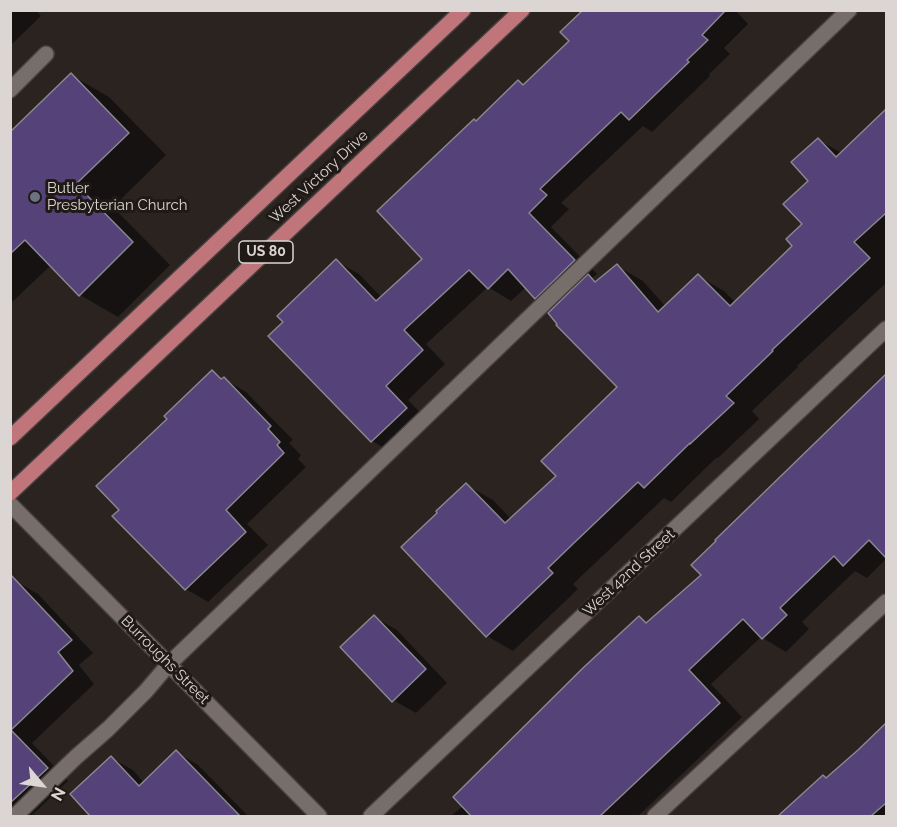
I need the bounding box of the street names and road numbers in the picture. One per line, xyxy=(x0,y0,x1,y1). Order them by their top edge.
street label: West Victory Drive xyxy=(266,127,372,227)
road number: US 80 xyxy=(239,241,293,263)
street label: West 42nd Street xyxy=(579,526,679,620)
street label: Burroughs Street xyxy=(117,612,213,708)

